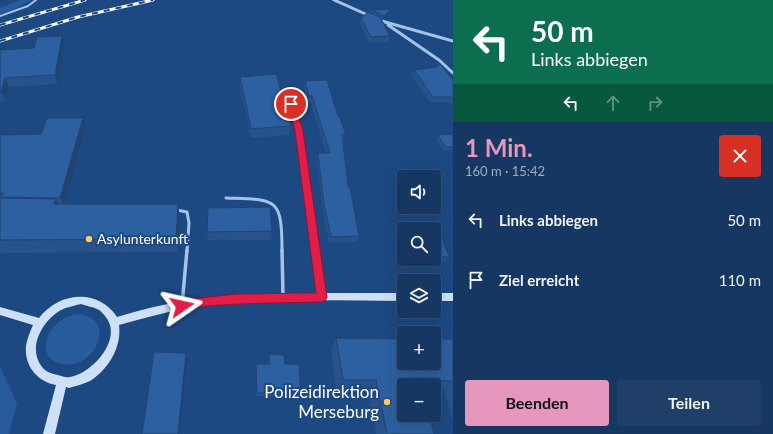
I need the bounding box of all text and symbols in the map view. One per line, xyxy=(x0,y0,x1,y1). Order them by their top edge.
text: 50 m xyxy=(531,14,594,48)
icon: left xyxy=(465,16,517,68)
text: Links abbiegen xyxy=(531,48,648,70)
pin xyxy=(274,87,308,121)
icon: left xyxy=(560,92,582,114)
icon: ahead xyxy=(602,92,624,114)
icon: right xyxy=(644,92,666,114)
icon: arrive xyxy=(280,93,302,115)
text: 1 Min. xyxy=(465,133,533,162)
button: close xyxy=(719,135,761,177)
text: 160 m · 15:42 xyxy=(465,163,545,179)
map controls xyxy=(397,170,441,422)
button: sound xyxy=(397,170,441,214)
icon: left xyxy=(465,209,487,231)
text: Links abbiegen xyxy=(499,211,598,229)
text: 50 m xyxy=(727,211,761,229)
button: search xyxy=(397,222,441,266)
place label: Asylunterkunft xyxy=(97,230,189,247)
marker: Asylunterkunft xyxy=(84,234,94,244)
icon: arrive xyxy=(465,269,487,291)
text: Ziel erreicht xyxy=(499,271,579,289)
text: 110 m xyxy=(719,271,761,289)
button: layers xyxy=(397,274,441,318)
position arrow xyxy=(161,285,203,327)
button: + xyxy=(397,326,441,370)
button: − xyxy=(397,378,441,422)
button: Beenden xyxy=(465,380,609,426)
button: Teilen xyxy=(617,380,761,426)
place label: Polizeidirektion Merseburg xyxy=(264,381,379,422)
marker: Polizeidirektion Merseburg xyxy=(382,397,392,407)

